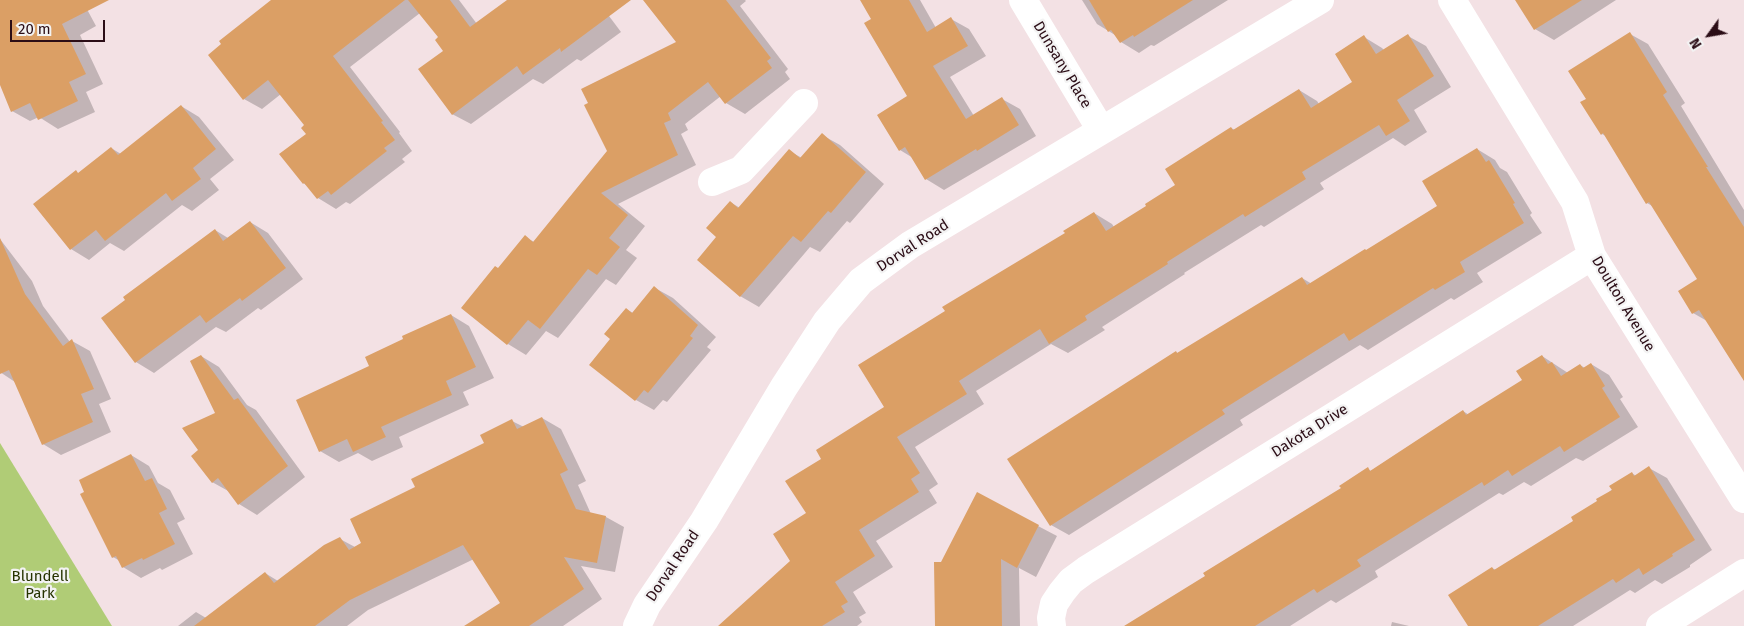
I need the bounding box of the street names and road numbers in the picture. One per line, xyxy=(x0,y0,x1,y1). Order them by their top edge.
street label: Dunsany Place xyxy=(1029,18,1095,112)
street label: Dorval Road xyxy=(874,216,952,276)
street label: Doulton Avenue xyxy=(1587,253,1659,355)
street label: Dakota Drive xyxy=(1269,400,1351,462)
street label: Dorval Road xyxy=(643,527,703,605)

